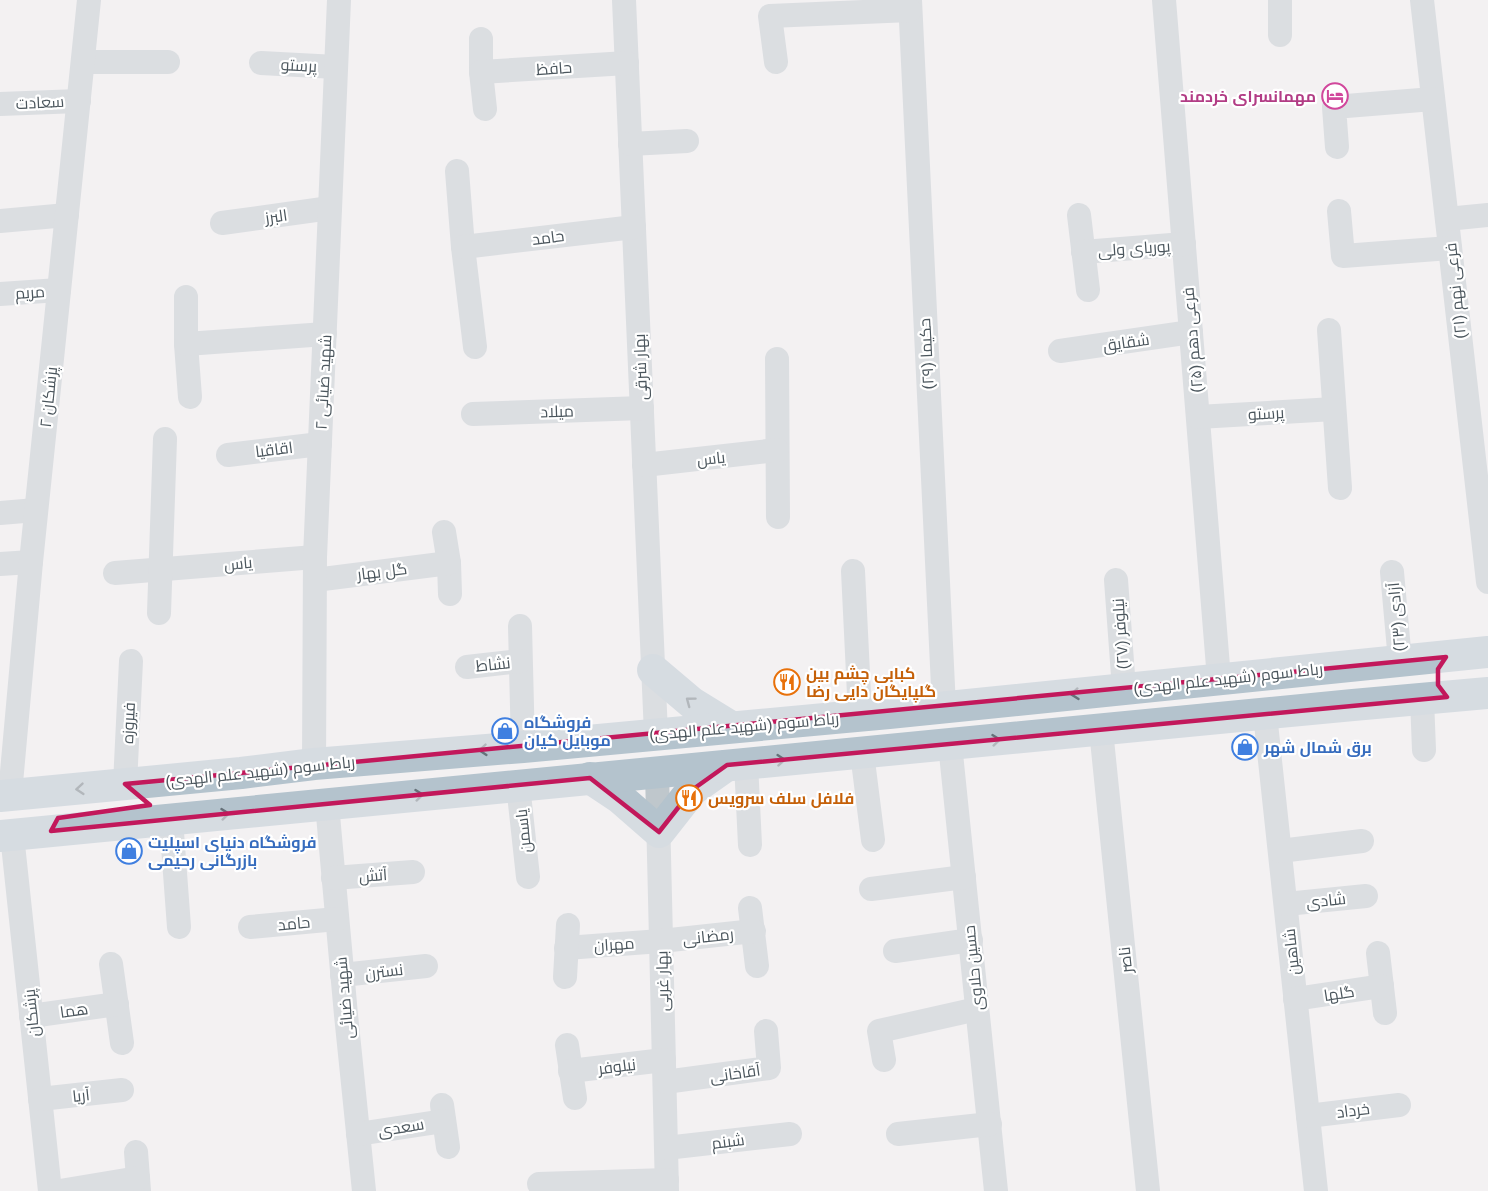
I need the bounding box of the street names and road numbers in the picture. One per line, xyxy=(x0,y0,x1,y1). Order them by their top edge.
street label: پرستو xyxy=(280,56,318,78)
street label: حافظ xyxy=(535,59,573,78)
street label: سعادت xyxy=(15,93,65,112)
street label: البرز xyxy=(263,207,288,228)
street label: حامد xyxy=(531,227,565,248)
street label: پوریای ولی xyxy=(1097,237,1172,263)
street label: فرعی نهم (۲۱) xyxy=(1442,242,1472,340)
street label: مریم xyxy=(15,283,46,305)
street label: فرعی دهم (۲۵) xyxy=(1179,286,1209,393)
street label: حکیما (۲۹) xyxy=(916,318,938,390)
street label: شقایق xyxy=(1102,331,1151,356)
street label: بهار شرقی xyxy=(631,333,652,401)
street label: شهید ضیائی ۲ xyxy=(313,334,336,430)
street label: پزشکان ۲ xyxy=(37,365,63,429)
street label: میلاد xyxy=(540,402,574,422)
street label: پرستو xyxy=(1247,404,1285,426)
street label: اقاقیا xyxy=(254,439,294,461)
street label: یاس xyxy=(696,448,727,470)
street label: یاس xyxy=(223,554,254,575)
street label: گل بهار xyxy=(355,560,408,585)
street label: آزادی (۲۳) xyxy=(1385,581,1410,652)
street label: نیلوفر (۲۷) xyxy=(1110,598,1132,670)
street label: نشاط xyxy=(475,654,511,675)
street label: رباط سوم (شهید علم الهدی) xyxy=(1132,660,1324,700)
street label: فیروزه xyxy=(119,702,139,744)
street label: رباط سوم (شهید علم الهدی) xyxy=(648,710,840,746)
street label: رباط سوم (شهید علم الهدی) xyxy=(164,753,356,793)
street label: یاسمن xyxy=(513,807,536,854)
street label: آتش xyxy=(358,866,389,887)
street label: شادی xyxy=(1305,890,1347,913)
street label: حامد xyxy=(277,914,311,933)
street label: حسین حلاوی xyxy=(961,924,988,1011)
street label: رمضانی xyxy=(682,925,735,950)
street label: شاهین xyxy=(1281,928,1304,976)
street label: مهران xyxy=(593,935,635,956)
street label: ناصر xyxy=(1116,946,1136,975)
street label: بهار غربی xyxy=(653,950,674,1012)
street label: شهید ضیائی xyxy=(332,956,359,1040)
street label: نسترن xyxy=(364,961,404,984)
street label: گلها xyxy=(1322,983,1356,1006)
street label: پزشکان xyxy=(20,987,45,1038)
street label: هما xyxy=(59,1000,89,1021)
street label: نیلوفر xyxy=(596,1056,637,1078)
street label: آقاخانی xyxy=(709,1061,762,1087)
street label: آریا xyxy=(71,1086,91,1106)
street label: خرداد xyxy=(1335,1100,1371,1122)
street label: سعدی xyxy=(377,1115,426,1141)
street label: شبنم xyxy=(711,1131,746,1155)

